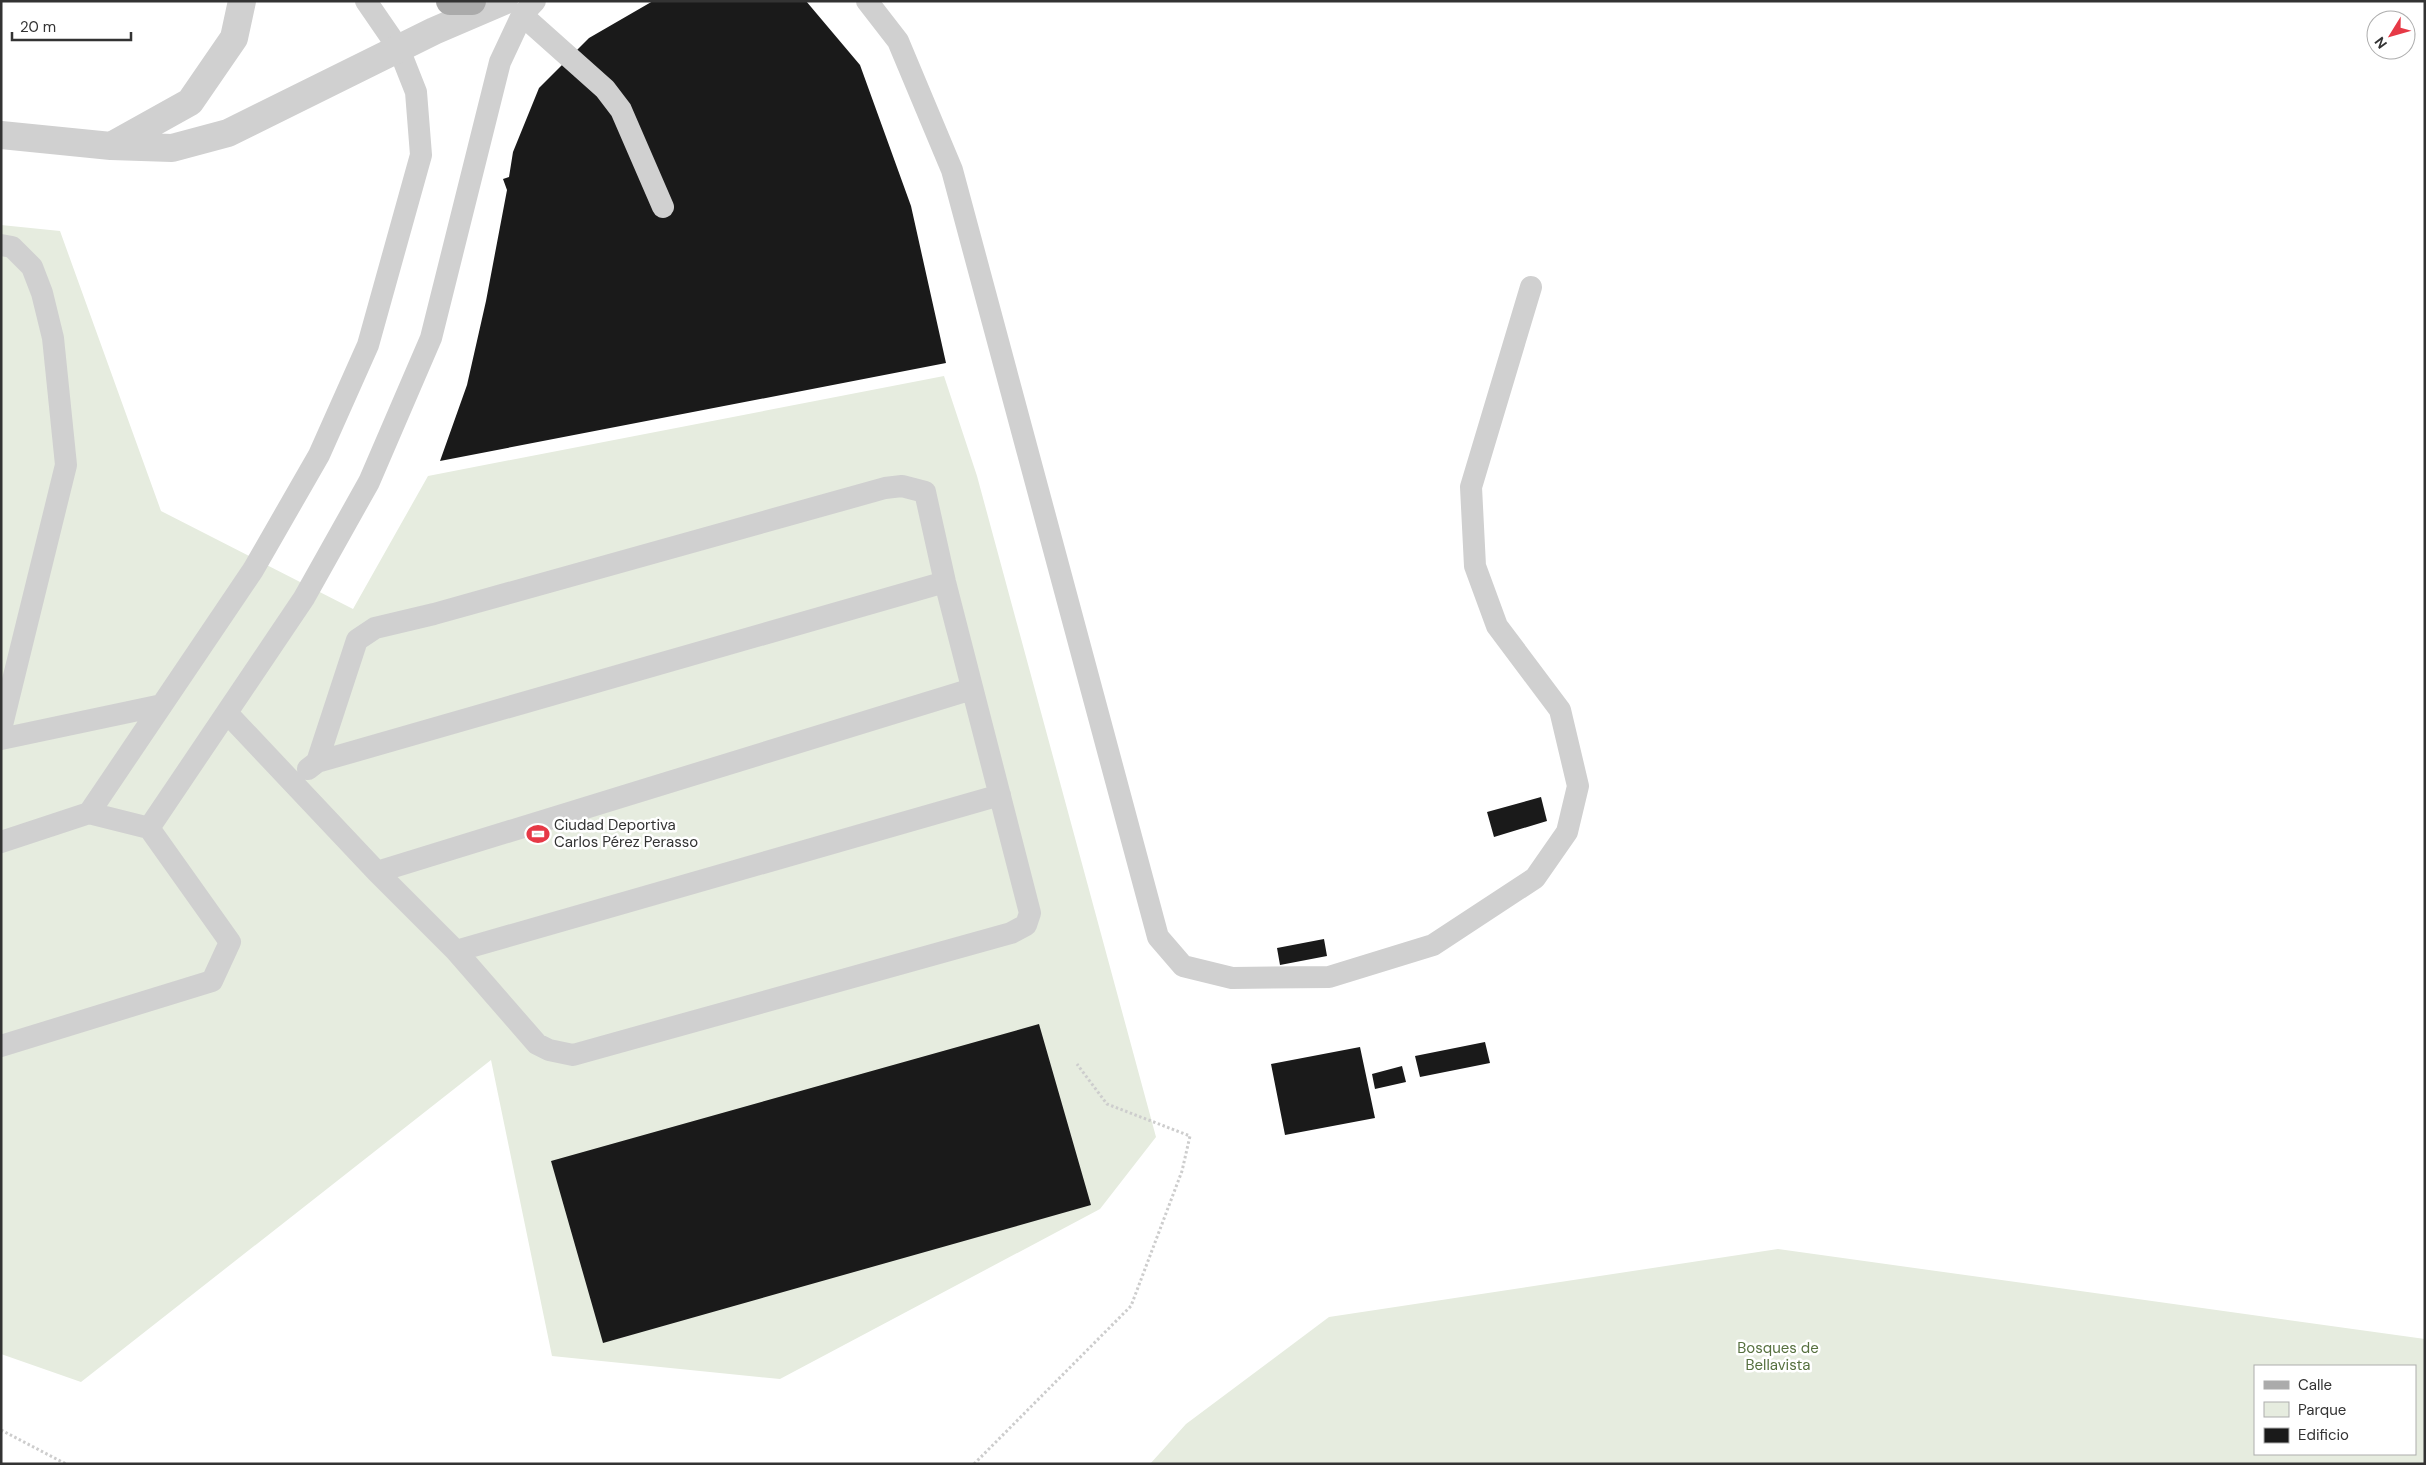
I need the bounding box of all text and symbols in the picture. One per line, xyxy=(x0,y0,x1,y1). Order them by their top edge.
scale bar xyxy=(12,10,131,42)
north arrow xyxy=(2366,10,2416,60)
text: 20 m xyxy=(20,17,56,37)
text: N xyxy=(2370,33,2391,52)
place label: Ciudad Deportiva Carlos Pérez Perasso xyxy=(554,815,698,852)
sports icon: Ciudad Deportiva Carlos Pérez Perasso xyxy=(525,821,551,847)
park label: Bosques de Bellavista xyxy=(1737,1338,1819,1375)
legend xyxy=(2254,1365,2416,1455)
text: Calle xyxy=(2298,1375,2332,1395)
text: Parque xyxy=(2298,1400,2346,1420)
text: Edificio xyxy=(2298,1425,2349,1445)

